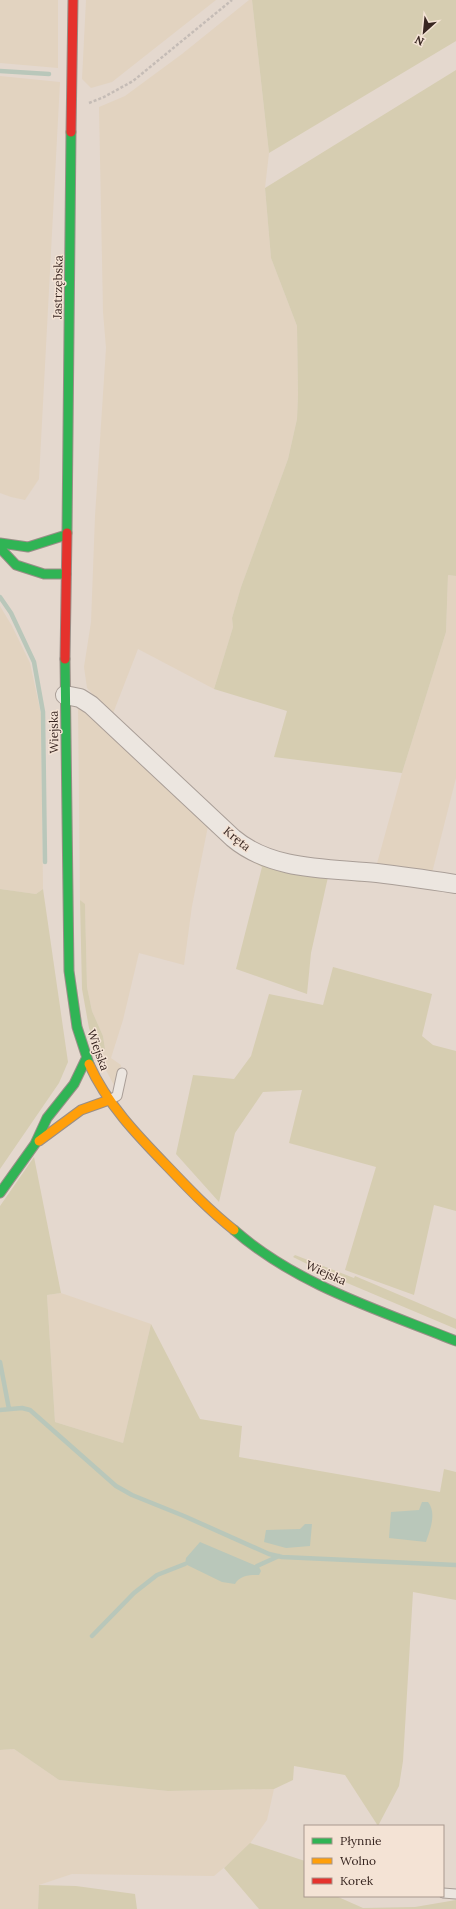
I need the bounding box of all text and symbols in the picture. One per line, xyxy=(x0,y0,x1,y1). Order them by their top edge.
north arrow xyxy=(404,12,444,52)
text: N xyxy=(412,33,426,49)
street label: Jastrzębska xyxy=(49,255,66,320)
street label: Wiejska xyxy=(46,710,61,754)
street label: Kręta xyxy=(221,823,254,854)
street label: Wiejska xyxy=(84,1027,113,1073)
street label: Wiejska xyxy=(304,1257,349,1288)
legend xyxy=(304,1825,444,1897)
text: Płynnie xyxy=(340,1833,382,1848)
text: Wolno xyxy=(340,1853,376,1868)
text: Korek xyxy=(340,1873,374,1888)

